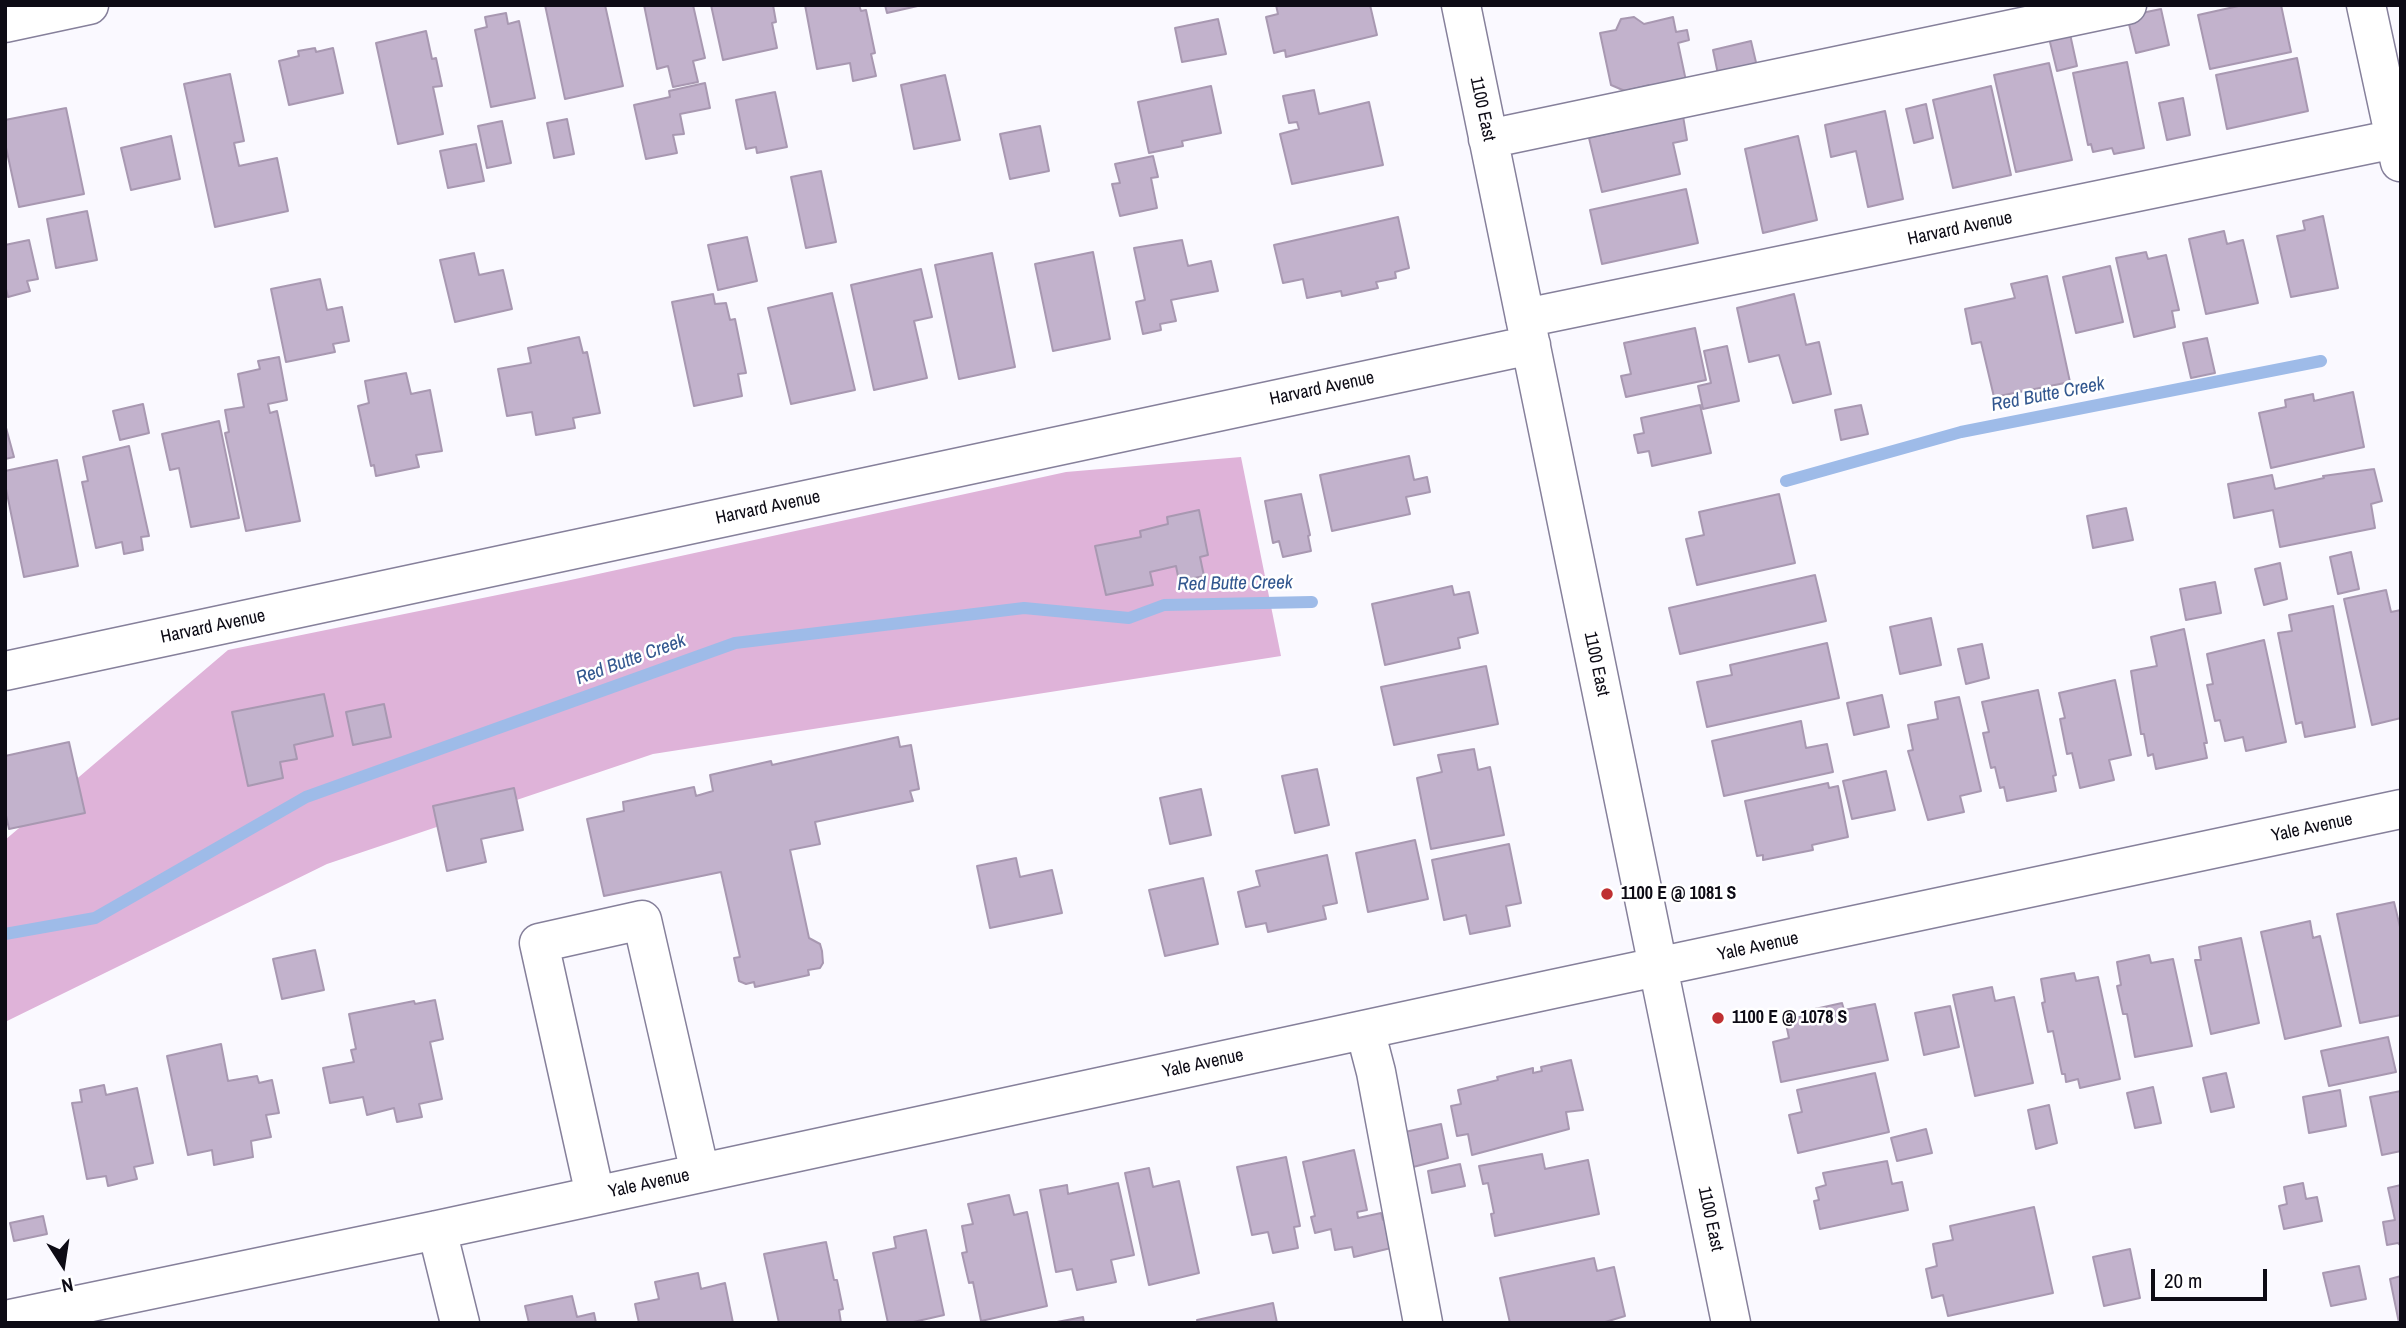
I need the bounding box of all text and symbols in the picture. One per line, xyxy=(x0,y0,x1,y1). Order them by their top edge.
street label: 1100 East xyxy=(1465,75,1499,143)
street label: Harvard Avenue xyxy=(1906,207,2014,251)
street label: Harvard Avenue xyxy=(1268,367,1376,411)
water label: Red Butte Creek xyxy=(1989,373,2107,417)
street label: Harvard Avenue xyxy=(714,486,822,530)
water label: Red Butte Creek xyxy=(1177,572,1293,596)
street label: Harvard Avenue xyxy=(159,605,267,649)
water label: Red Butte Creek xyxy=(573,630,689,690)
street label: 1100 East xyxy=(1579,630,1613,698)
street label: Yale Avenue xyxy=(2269,809,2355,847)
place label: 1100 E @ 1081 S xyxy=(1621,883,1736,905)
marker: 1100 E @ 1081 S xyxy=(1599,886,1615,902)
street label: Yale Avenue xyxy=(1715,928,1801,966)
place label: 1100 E @ 1078 S xyxy=(1732,1007,1847,1029)
marker: 1100 E @ 1078 S xyxy=(1710,1010,1726,1026)
street label: Yale Avenue xyxy=(1160,1045,1246,1083)
street label: Yale Avenue xyxy=(606,1165,692,1203)
street label: 1100 East xyxy=(1693,1185,1727,1253)
north arrow xyxy=(28,1230,98,1300)
scale bar xyxy=(2154,1254,2270,1298)
text: 20 m xyxy=(2164,1266,2202,1295)
text: N xyxy=(59,1272,76,1299)

